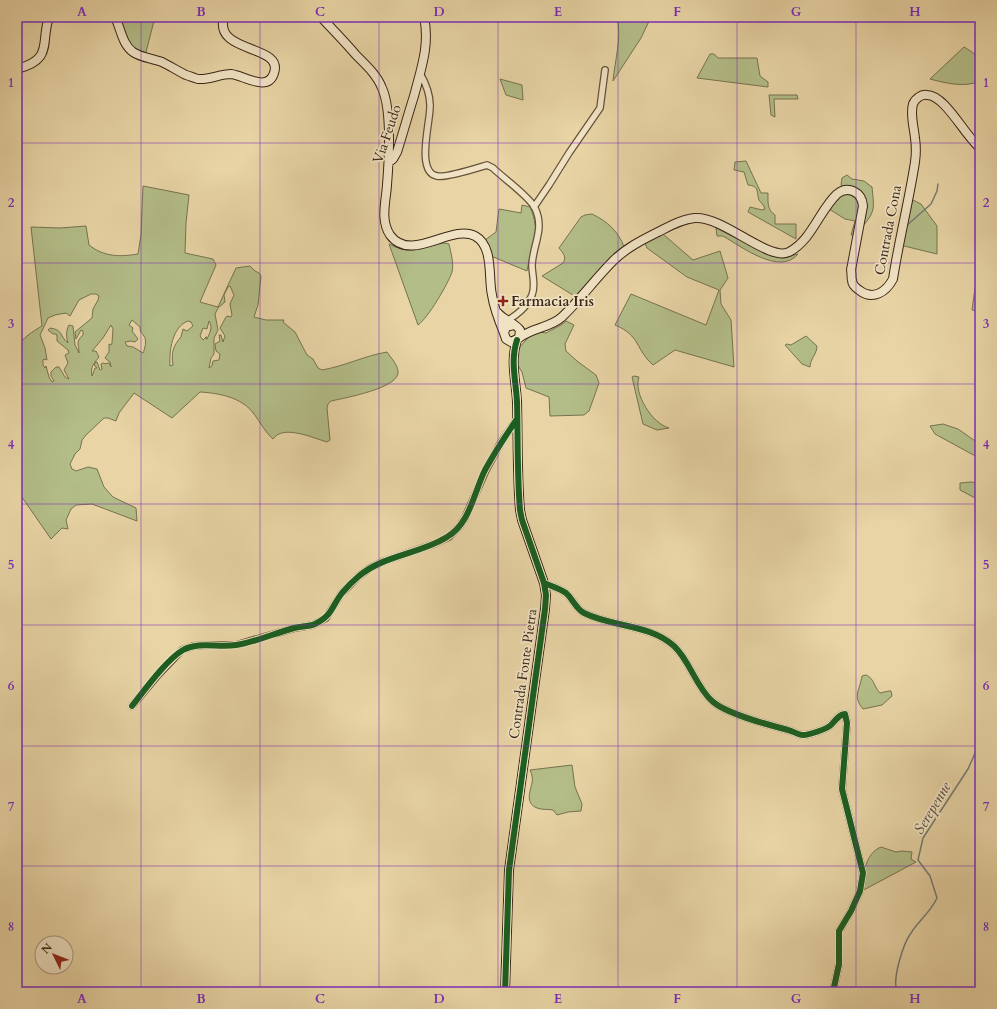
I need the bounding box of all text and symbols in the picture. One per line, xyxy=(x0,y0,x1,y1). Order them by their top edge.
text: A xyxy=(77,3,87,21)
text: B xyxy=(196,3,206,21)
text: C xyxy=(315,3,325,21)
text: D xyxy=(433,3,445,21)
text: E xyxy=(554,3,562,21)
text: F xyxy=(673,3,681,21)
text: G xyxy=(791,3,802,21)
text: H xyxy=(909,3,921,21)
text: 1 xyxy=(8,74,14,92)
text: 1 xyxy=(983,74,989,92)
street label: Via Feudo xyxy=(368,102,406,166)
street label: Contrada Cona xyxy=(870,183,906,277)
text: 2 xyxy=(8,194,15,212)
text: 2 xyxy=(983,194,990,212)
place label: Farmacia Iris xyxy=(511,292,594,311)
marker: Farmacia Iris xyxy=(498,296,508,306)
text: 3 xyxy=(8,315,15,333)
text: 3 xyxy=(983,315,990,333)
text: 4 xyxy=(8,436,15,454)
text: 4 xyxy=(983,436,990,454)
text: 5 xyxy=(8,556,14,574)
text: 5 xyxy=(983,556,989,574)
street label: Contrada Fonte Pietra xyxy=(504,608,542,740)
text: 6 xyxy=(8,677,15,695)
text: 6 xyxy=(983,677,990,695)
water label: Serepenne xyxy=(909,778,956,838)
text: 7 xyxy=(8,798,15,816)
text: 7 xyxy=(983,798,990,816)
text: 8 xyxy=(8,918,14,936)
text: 8 xyxy=(983,918,989,936)
north arrow xyxy=(34,935,74,975)
text: N xyxy=(38,940,56,957)
text: A xyxy=(77,990,87,1008)
text: B xyxy=(196,990,206,1008)
text: C xyxy=(315,990,325,1008)
text: D xyxy=(433,990,445,1008)
text: E xyxy=(554,990,562,1008)
text: F xyxy=(673,990,681,1008)
text: G xyxy=(791,990,802,1008)
text: H xyxy=(909,990,921,1008)

